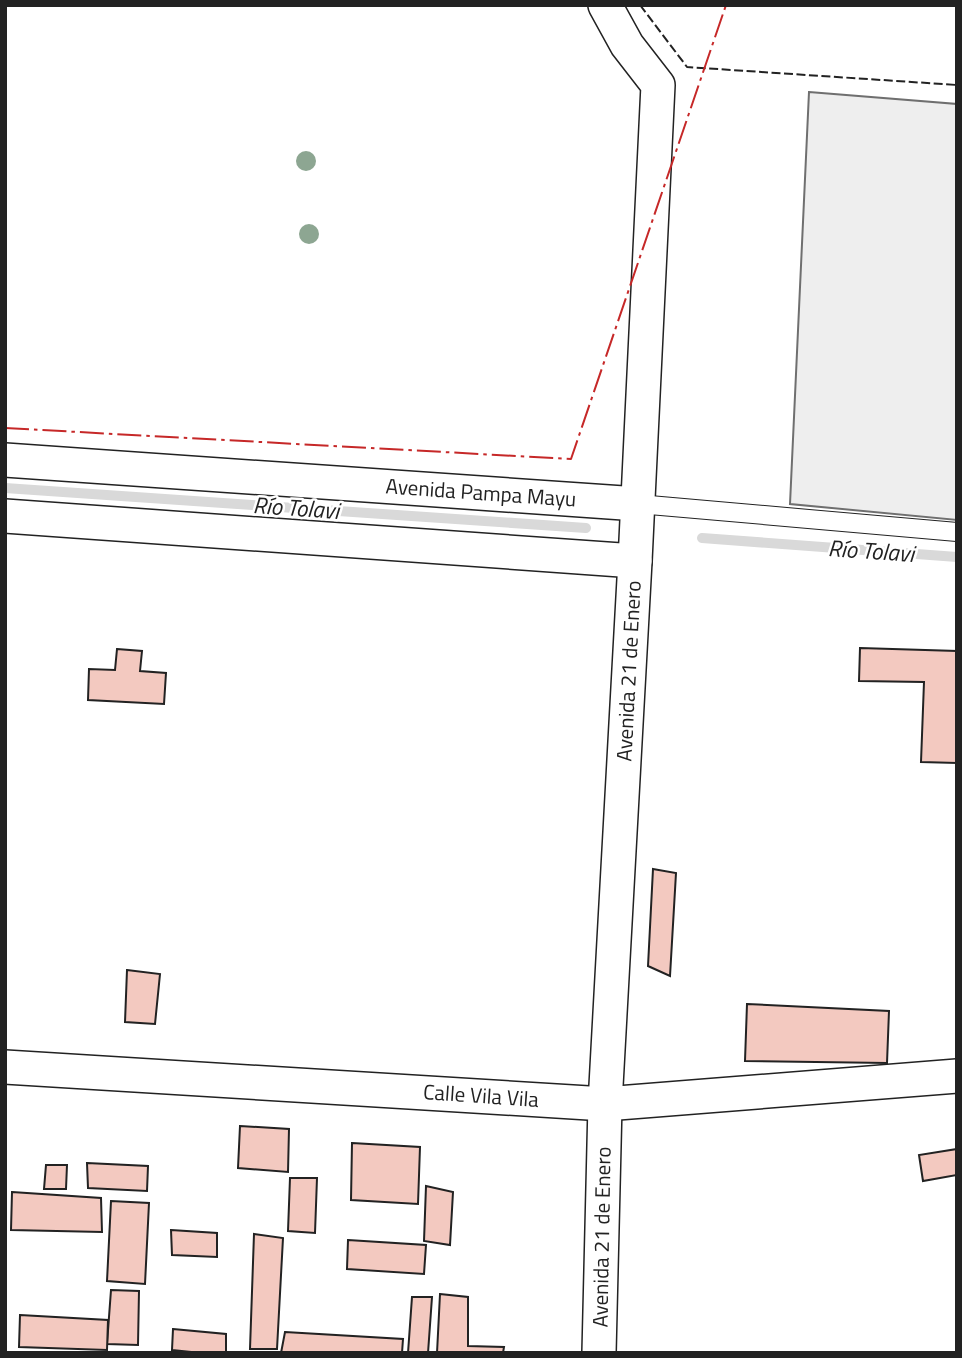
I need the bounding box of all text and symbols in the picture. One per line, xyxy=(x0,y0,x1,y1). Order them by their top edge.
street label: Avenida Pampa Mayu xyxy=(385,469,577,515)
water label: Río Tolavi xyxy=(252,487,342,528)
water label: Río Tolavi xyxy=(827,530,917,571)
street label: Avenida 21 de Enero xyxy=(607,580,649,762)
street label: Calle Vila Vila xyxy=(422,1075,540,1115)
street label: Avenida 21 de Enero xyxy=(583,1146,619,1328)

